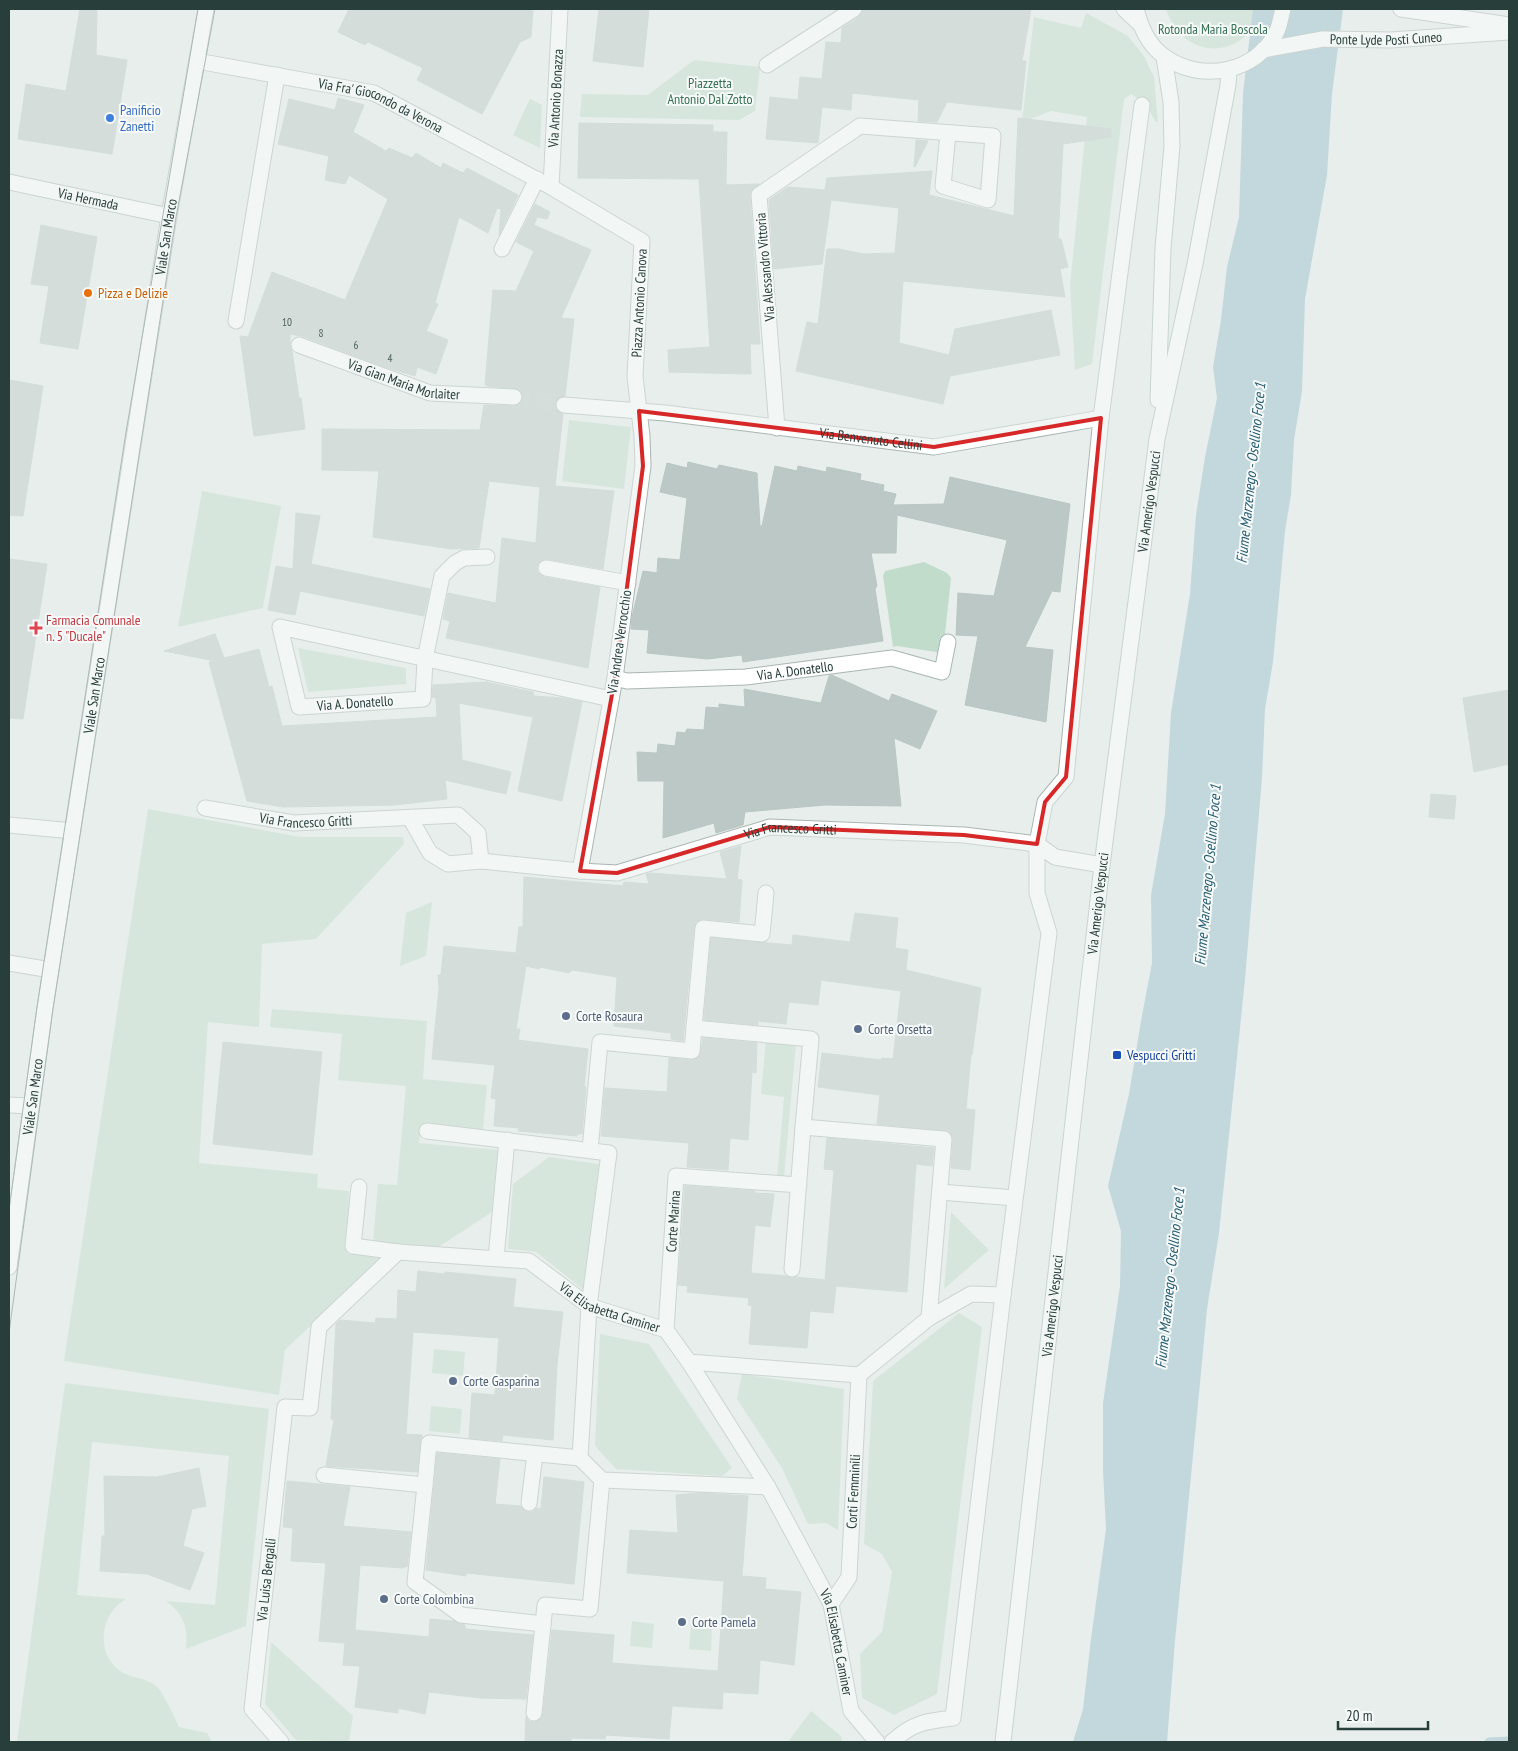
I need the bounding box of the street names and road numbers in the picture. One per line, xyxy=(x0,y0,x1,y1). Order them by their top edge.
street label: Ponte Lyde Posti Cuneo xyxy=(1330,28,1443,49)
street label: Via Antonio Bonazza xyxy=(544,48,567,149)
street label: Via Fra' Giocondo da Verona xyxy=(316,74,446,137)
street label: Via Hermada xyxy=(55,183,120,214)
street label: Viale San Marco xyxy=(151,197,181,277)
street label: Via Alessandro Vittoria xyxy=(751,212,779,323)
street label: Piazza Antonio Canova xyxy=(627,248,651,358)
street label: Via Gian Maria Morlaiter xyxy=(344,354,460,403)
street label: Via Benvenuto Cellini xyxy=(818,423,924,454)
street label: Via Amerigo Vespucci xyxy=(1133,450,1164,554)
street label: Via Andrea Verrocchio xyxy=(603,589,635,696)
street label: Viale San Marco xyxy=(79,656,109,736)
street label: Via A. Donatello xyxy=(755,657,834,685)
street label: Via A. Donatello xyxy=(315,691,394,715)
street label: Via Francesco Gritti xyxy=(257,808,353,832)
street label: Via Francesco Gritti xyxy=(741,818,837,844)
street label: Via Amerigo Vespucci xyxy=(1083,851,1113,956)
street label: Viale San Marco xyxy=(18,1057,47,1137)
street label: Corte Marina xyxy=(662,1190,684,1253)
street label: Via Amerigo Vespucci xyxy=(1037,1254,1067,1359)
street label: Via Elisabetta Caminer xyxy=(555,1277,662,1337)
street label: Corti Femminili xyxy=(842,1454,864,1529)
street label: Via Luisa Bergalli xyxy=(253,1537,280,1623)
street label: Via Elisabetta Caminer xyxy=(815,1585,857,1697)

